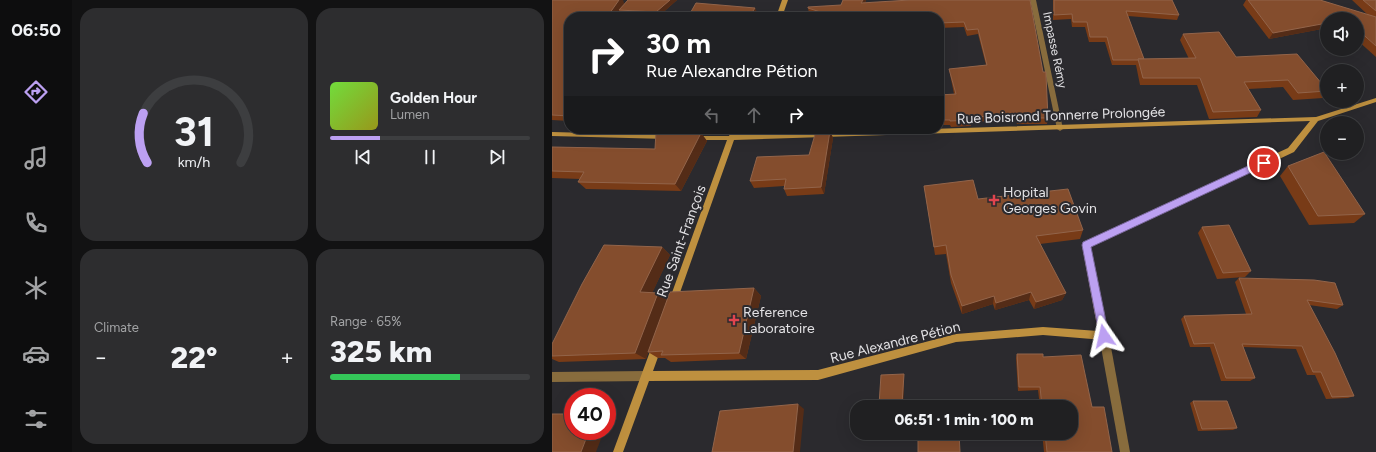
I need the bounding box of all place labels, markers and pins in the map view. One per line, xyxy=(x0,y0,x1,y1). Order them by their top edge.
pin xyxy=(1247,146,1281,180)
place label: Hopital Georges Govin xyxy=(1003,184,1097,217)
marker: Hopital Georges Govin xyxy=(988,194,1000,206)
place label: Reference Laboratoire xyxy=(743,304,815,337)
marker: Reference Laboratoire xyxy=(728,314,740,326)

